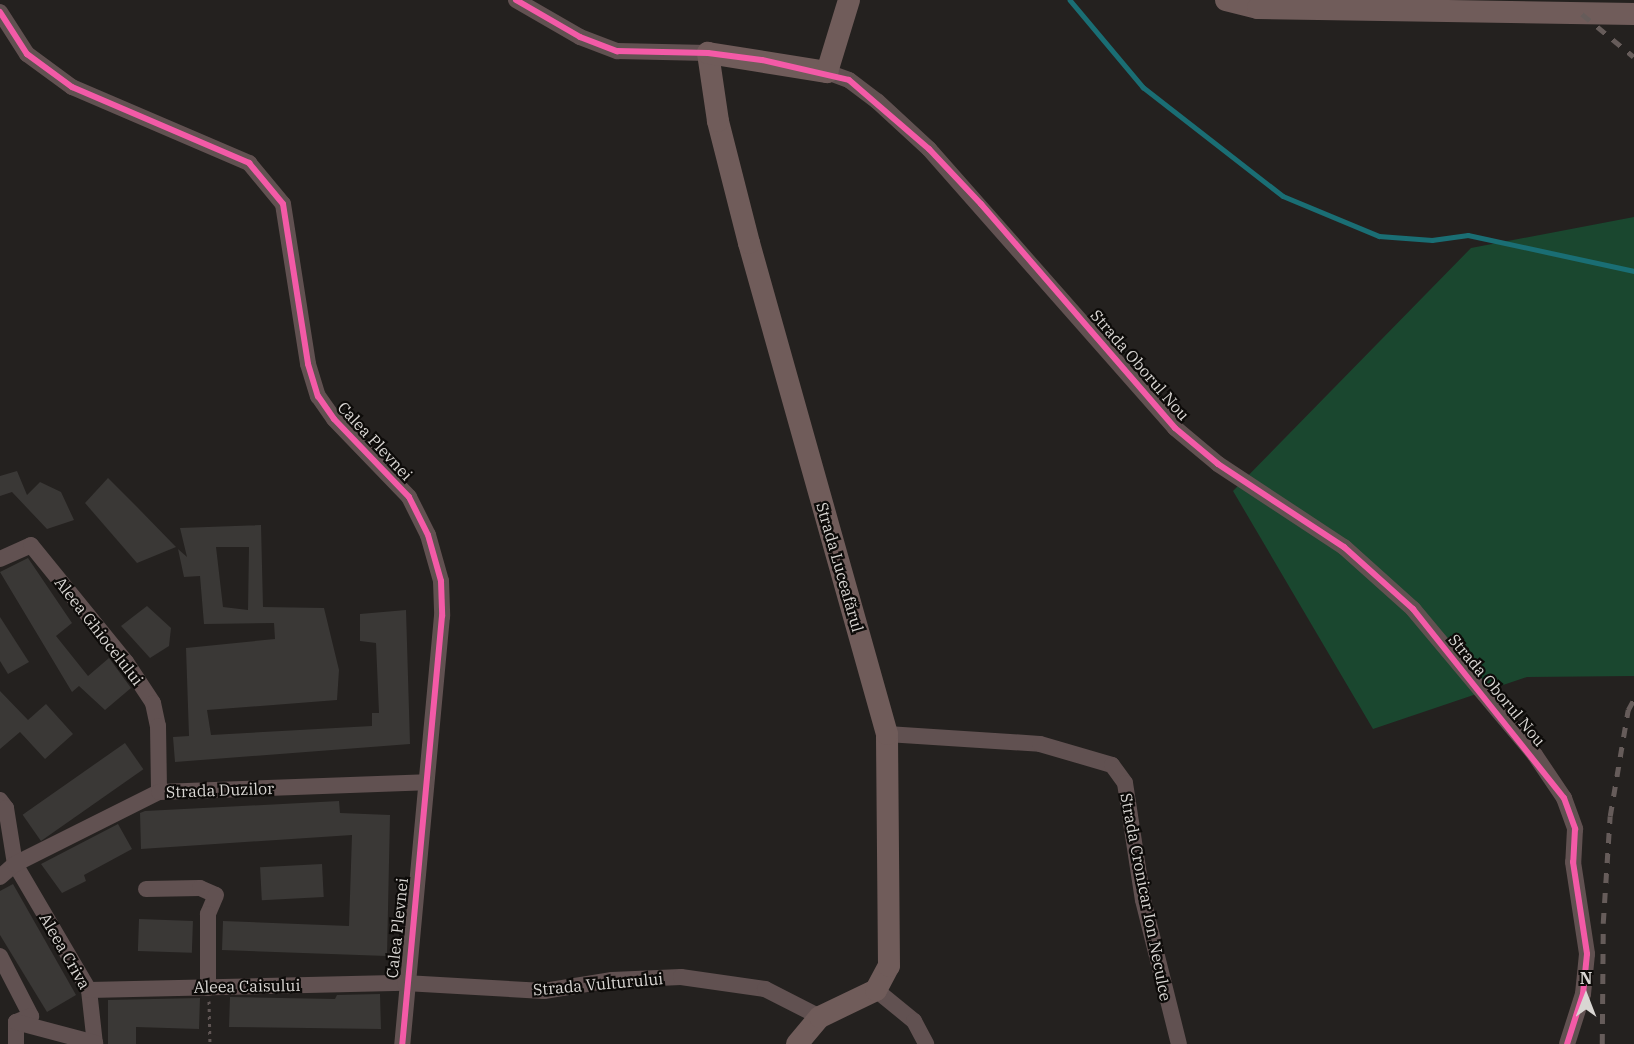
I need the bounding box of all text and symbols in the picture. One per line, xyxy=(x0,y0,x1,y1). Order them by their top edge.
street label: Strada Oborul Nou xyxy=(1087,306,1193,424)
street label: Calea Plevnei xyxy=(334,398,416,484)
street label: Strada Luceafărul xyxy=(812,500,868,634)
street label: Aleea Ghiocelului xyxy=(51,573,147,689)
street label: Strada Oborul Nou xyxy=(1445,630,1549,750)
street label: Strada Duzilor xyxy=(166,779,274,801)
street label: Strada Cronicar Ion Neculce xyxy=(1116,791,1176,1003)
street label: Calea Plevnei xyxy=(382,877,412,979)
street label: Aleea Criva xyxy=(36,910,94,992)
north arrow xyxy=(1556,966,1616,1026)
text: N xyxy=(1580,968,1592,988)
street label: Strada Vulturului xyxy=(532,969,664,999)
street label: Aleea Caisului xyxy=(193,975,301,997)

